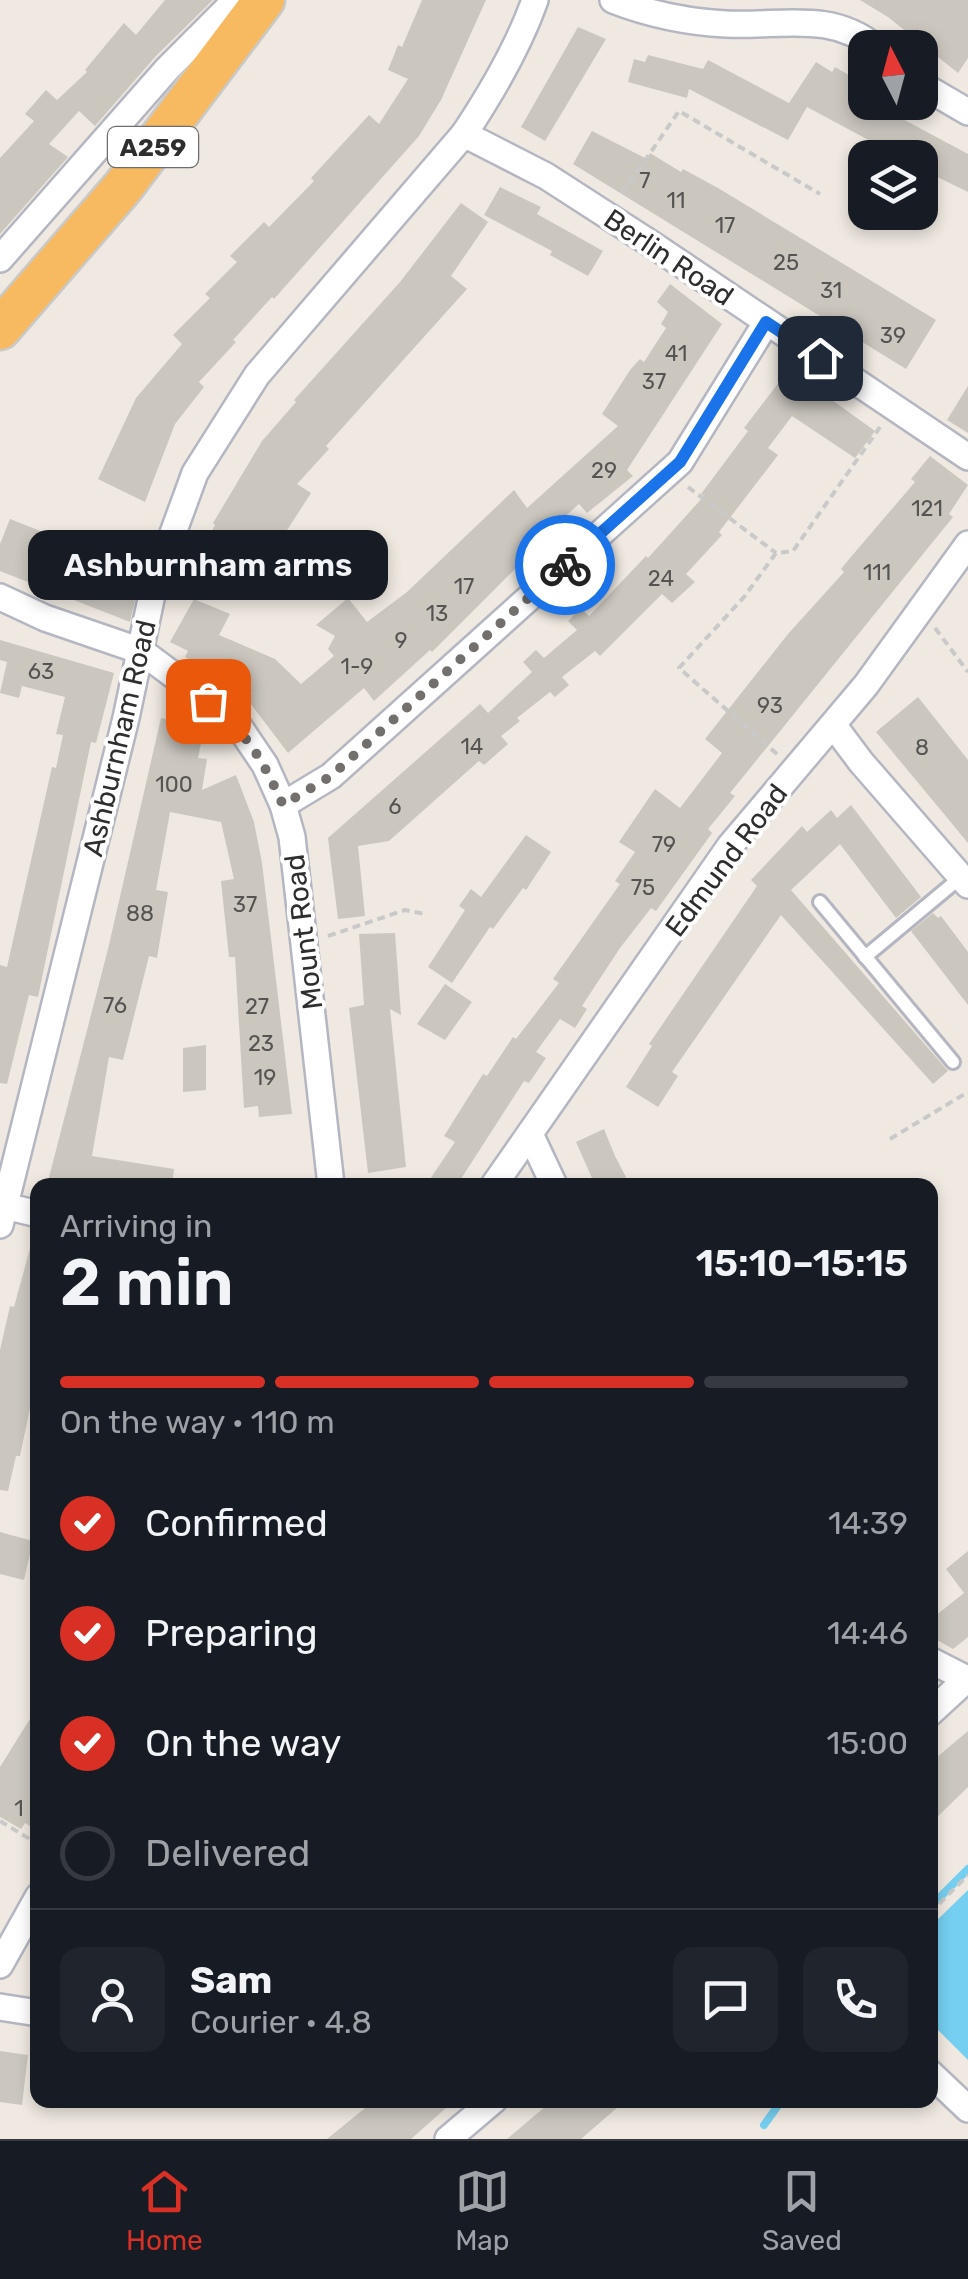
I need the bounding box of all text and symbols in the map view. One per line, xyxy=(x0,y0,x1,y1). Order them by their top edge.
north arrow xyxy=(848,30,938,120)
map controls xyxy=(848,30,938,230)
road number: A259 xyxy=(108,127,198,167)
button: layers xyxy=(848,140,938,230)
house number: 7 xyxy=(639,167,651,194)
house number: 11 xyxy=(667,187,685,214)
street label: Berlin Road xyxy=(598,202,740,313)
house number: 17 xyxy=(715,212,735,239)
house number: 25 xyxy=(773,249,799,276)
house number: 31 xyxy=(820,277,842,304)
pin xyxy=(778,316,863,401)
house number: 39 xyxy=(880,322,906,349)
icon: home xyxy=(793,331,848,386)
house number: 41 xyxy=(665,340,687,367)
house number: 37 xyxy=(642,368,666,395)
house number: 29 xyxy=(591,457,617,484)
house number: 121 xyxy=(911,495,943,522)
courier xyxy=(515,515,615,615)
callout: Ashburnham arms xyxy=(28,531,388,601)
icon: bike xyxy=(538,538,593,593)
text: Ashburnham arms xyxy=(64,546,352,584)
house number: 111 xyxy=(863,559,891,586)
house number: 24 xyxy=(648,565,674,592)
house number: 17 xyxy=(454,573,474,600)
house number: 13 xyxy=(426,600,448,627)
street label: Ashburnham Road xyxy=(76,617,163,860)
house number: 9 xyxy=(394,627,408,654)
house number: 1-9 xyxy=(341,653,373,680)
house number: 63 xyxy=(28,658,54,685)
pin xyxy=(166,659,251,744)
icon: bag xyxy=(181,674,236,729)
house number: 93 xyxy=(757,692,783,719)
house number: 14 xyxy=(460,733,484,760)
house number: 8 xyxy=(915,734,929,761)
house number: 100 xyxy=(155,771,193,798)
street label: Edmund Road xyxy=(658,778,794,943)
house number: 6 xyxy=(388,793,402,820)
house number: 79 xyxy=(652,831,676,858)
street label: Mount Road xyxy=(278,852,329,1011)
house number: 75 xyxy=(631,874,655,901)
house number: 37 xyxy=(233,891,257,918)
house number: 88 xyxy=(126,900,154,927)
house number: 76 xyxy=(103,992,127,1019)
house number: 27 xyxy=(245,993,269,1020)
house number: 23 xyxy=(248,1030,274,1057)
house number: 19 xyxy=(254,1064,276,1091)
text: Arriving in xyxy=(60,1207,212,1245)
text: 15:10–15:15 xyxy=(696,1240,908,1286)
text: 2 min xyxy=(60,1244,234,1321)
text: On the way · 110 m xyxy=(60,1403,335,1441)
icon: check xyxy=(60,1496,115,1551)
text: Confirmed xyxy=(145,1500,328,1546)
text: 14:39 xyxy=(828,1504,908,1542)
icon: check xyxy=(60,1606,115,1661)
text: Preparing xyxy=(145,1610,318,1656)
text: 14:46 xyxy=(827,1614,908,1652)
icon: check xyxy=(60,1716,115,1771)
text: On the way xyxy=(145,1720,341,1766)
text: 15:00 xyxy=(826,1724,908,1762)
house number: 1 xyxy=(14,1795,24,1822)
text: Delivered xyxy=(145,1830,310,1876)
button: person xyxy=(60,1947,165,2052)
button: chat xyxy=(673,1947,778,2052)
button: phone xyxy=(803,1947,908,2052)
text: Sam xyxy=(190,1957,272,2003)
text: Courier · 4.8 xyxy=(190,2003,372,2041)
tab: Home xyxy=(126,2164,203,2257)
tab: Map xyxy=(455,2164,510,2257)
tab: Saved xyxy=(762,2164,842,2257)

